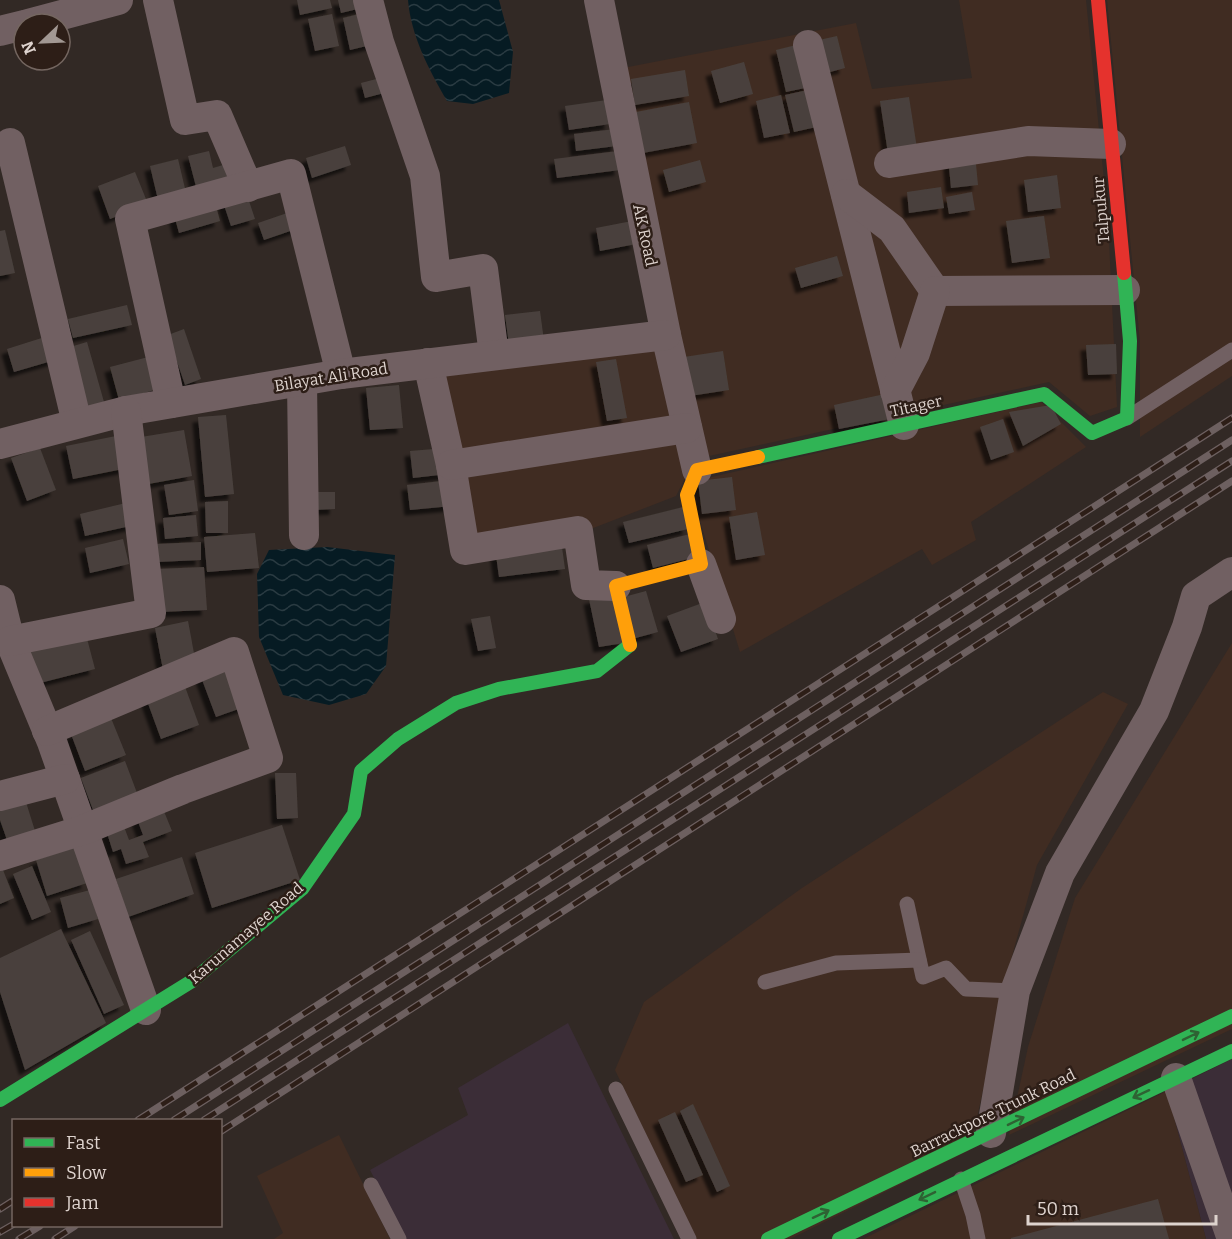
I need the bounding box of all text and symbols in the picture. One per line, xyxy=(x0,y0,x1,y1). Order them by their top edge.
north arrow xyxy=(12,12,72,72)
text: N xyxy=(17,38,40,57)
street label: Talpukur xyxy=(1089,176,1113,244)
street label: AK Road xyxy=(629,202,661,268)
street label: Bilayat Ali Road xyxy=(273,359,390,395)
street label: Titager xyxy=(888,391,944,421)
street label: Karunamayee Road xyxy=(185,878,307,988)
one-way arrow xyxy=(1182,1030,1200,1041)
street label: Barrackpore Trunk Road xyxy=(908,1065,1079,1161)
one-way arrow xyxy=(1133,1089,1151,1101)
one-way arrow xyxy=(1006,1115,1024,1127)
legend xyxy=(12,1119,222,1227)
text: Fast xyxy=(66,1132,101,1154)
text: Slow xyxy=(66,1162,107,1184)
scale bar xyxy=(1028,1188,1216,1226)
one-way arrow xyxy=(919,1190,937,1202)
text: Jam xyxy=(65,1192,99,1214)
text: 50 m xyxy=(1037,1198,1079,1220)
one-way arrow xyxy=(811,1207,829,1219)

